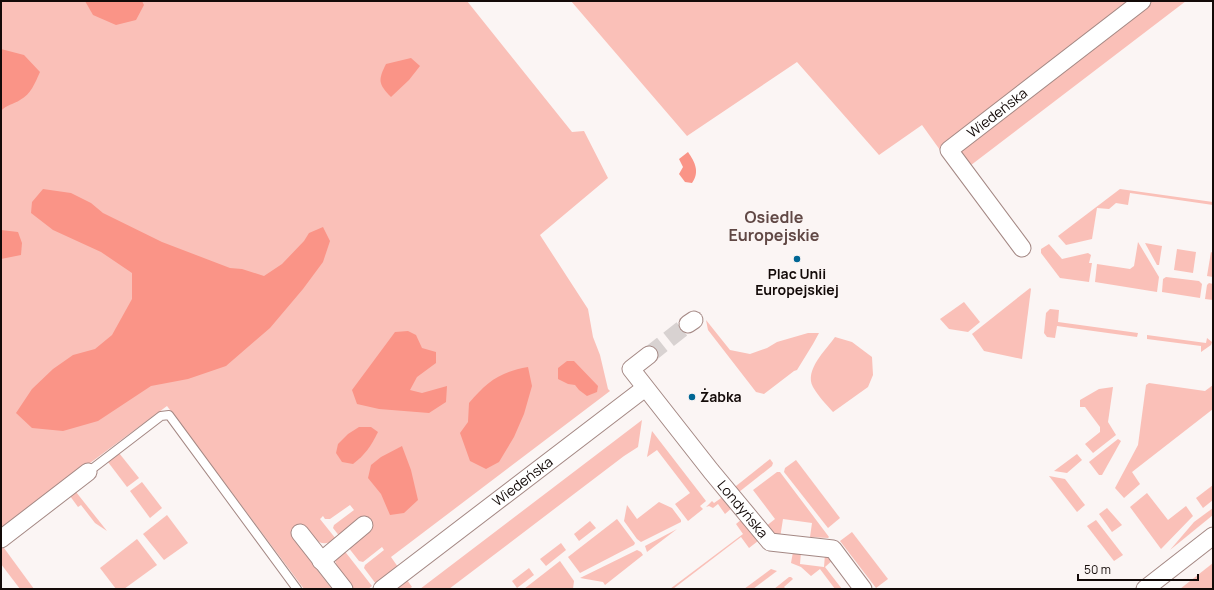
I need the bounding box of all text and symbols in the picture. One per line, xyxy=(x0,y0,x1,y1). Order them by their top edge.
street label: Wiedeńska xyxy=(963,83,1031,142)
district label: Osiedle Europejskie xyxy=(729,206,820,246)
marker: Plac Unii Europejskiej xyxy=(792,254,802,264)
place label: Plac Unii Europejskiej xyxy=(755,264,839,299)
place label: Żabka xyxy=(700,387,742,406)
marker: Żabka xyxy=(687,392,697,402)
street label: Wiedeńska xyxy=(488,452,556,510)
street label: Londyńska xyxy=(713,476,773,542)
scale bar xyxy=(1078,556,1198,582)
text: 50 m xyxy=(1084,561,1111,578)

